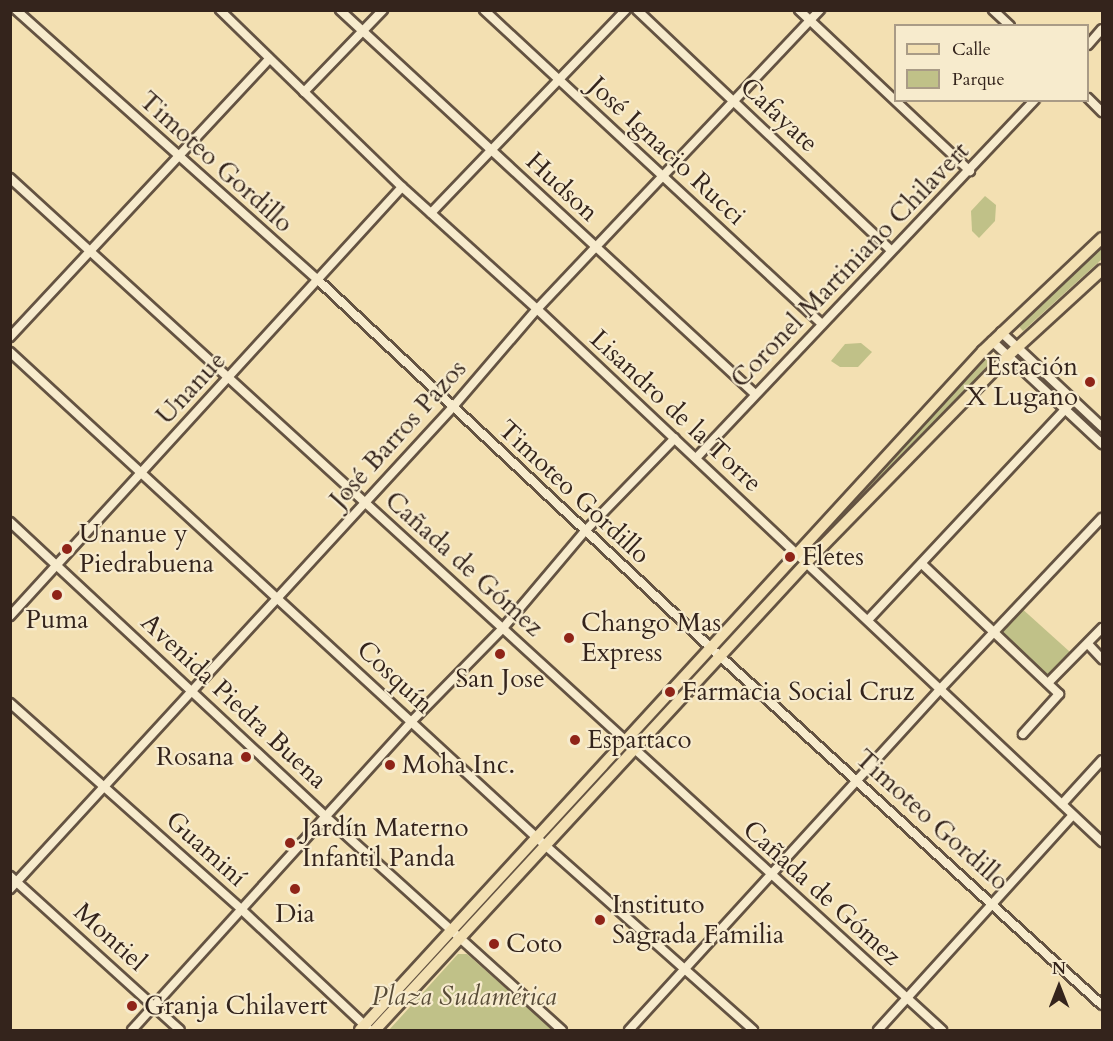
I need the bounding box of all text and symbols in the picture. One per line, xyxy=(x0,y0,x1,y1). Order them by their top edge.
legend xyxy=(894,24,1089,102)
text: Calle xyxy=(952,37,991,62)
text: Parque xyxy=(952,67,1005,92)
street label: José Ignacio Rucci xyxy=(582,70,752,232)
street label: Cafayate xyxy=(734,71,824,159)
street label: Timoteo Gordillo xyxy=(133,85,299,239)
street label: Coronel Martiniano Chilavert xyxy=(724,136,976,394)
street label: Hudson xyxy=(519,146,605,228)
street label: Lisandro de la Torre xyxy=(584,323,768,499)
street label: Unanue xyxy=(150,345,232,431)
place label: Estación X Lugano xyxy=(966,351,1078,412)
street label: José Barros Pazos xyxy=(323,353,473,515)
marker: Estación X Lugano xyxy=(1083,375,1097,389)
street label: Timoteo Gordillo xyxy=(492,414,656,570)
street label: Cañada de Gómez xyxy=(379,485,549,643)
place label: Unanue y Piedrabuena xyxy=(79,518,214,580)
place label: Fletes xyxy=(802,541,864,573)
marker: Unanue y Piedrabuena xyxy=(60,542,74,556)
marker: Fletes xyxy=(783,550,797,564)
marker: Puma xyxy=(50,588,64,602)
place label: Puma xyxy=(26,604,88,636)
street label: Avenida Piedra Buena xyxy=(134,607,334,795)
place label: Chango Mas Express xyxy=(581,607,721,668)
marker: Chango Mas Express xyxy=(562,631,576,645)
street label: Cosquín xyxy=(350,634,440,720)
marker: San Jose xyxy=(493,647,507,661)
place label: San Jose xyxy=(455,663,545,695)
place label: Farmacia Social Cruz xyxy=(682,676,914,708)
marker: Farmacia Social Cruz xyxy=(663,685,677,699)
place label: Espartaco xyxy=(587,724,692,756)
marker: Espartaco xyxy=(568,733,582,747)
place label: Rosana xyxy=(156,741,234,773)
street label: Timoteo Gordillo xyxy=(849,743,1015,897)
place label: Moha Inc. xyxy=(402,749,515,781)
marker: Rosana xyxy=(239,750,253,764)
marker: Moha Inc. xyxy=(383,758,397,772)
street label: Guaminí xyxy=(159,805,253,893)
place label: Jardín Materno Infantil Panda xyxy=(302,812,468,874)
street label: Cañada de Gómez xyxy=(737,814,907,972)
marker: Jardín Materno Infantil Panda xyxy=(283,836,297,850)
marker: Dia xyxy=(288,882,302,896)
place label: Instituto Sagrada Familia xyxy=(612,889,784,951)
street label: Montiel xyxy=(67,896,153,978)
place label: Dia xyxy=(275,898,315,930)
marker: Instituto Sagrada Familia xyxy=(593,913,607,927)
place label: Coto xyxy=(506,928,562,960)
marker: Coto xyxy=(487,937,501,951)
north arrow xyxy=(1029,957,1089,1017)
text: N xyxy=(1052,958,1066,980)
park label: Plaza Sudamérica xyxy=(371,981,557,1013)
place label: Granja Chilavert xyxy=(144,990,328,1022)
marker: Granja Chilavert xyxy=(125,999,139,1013)

